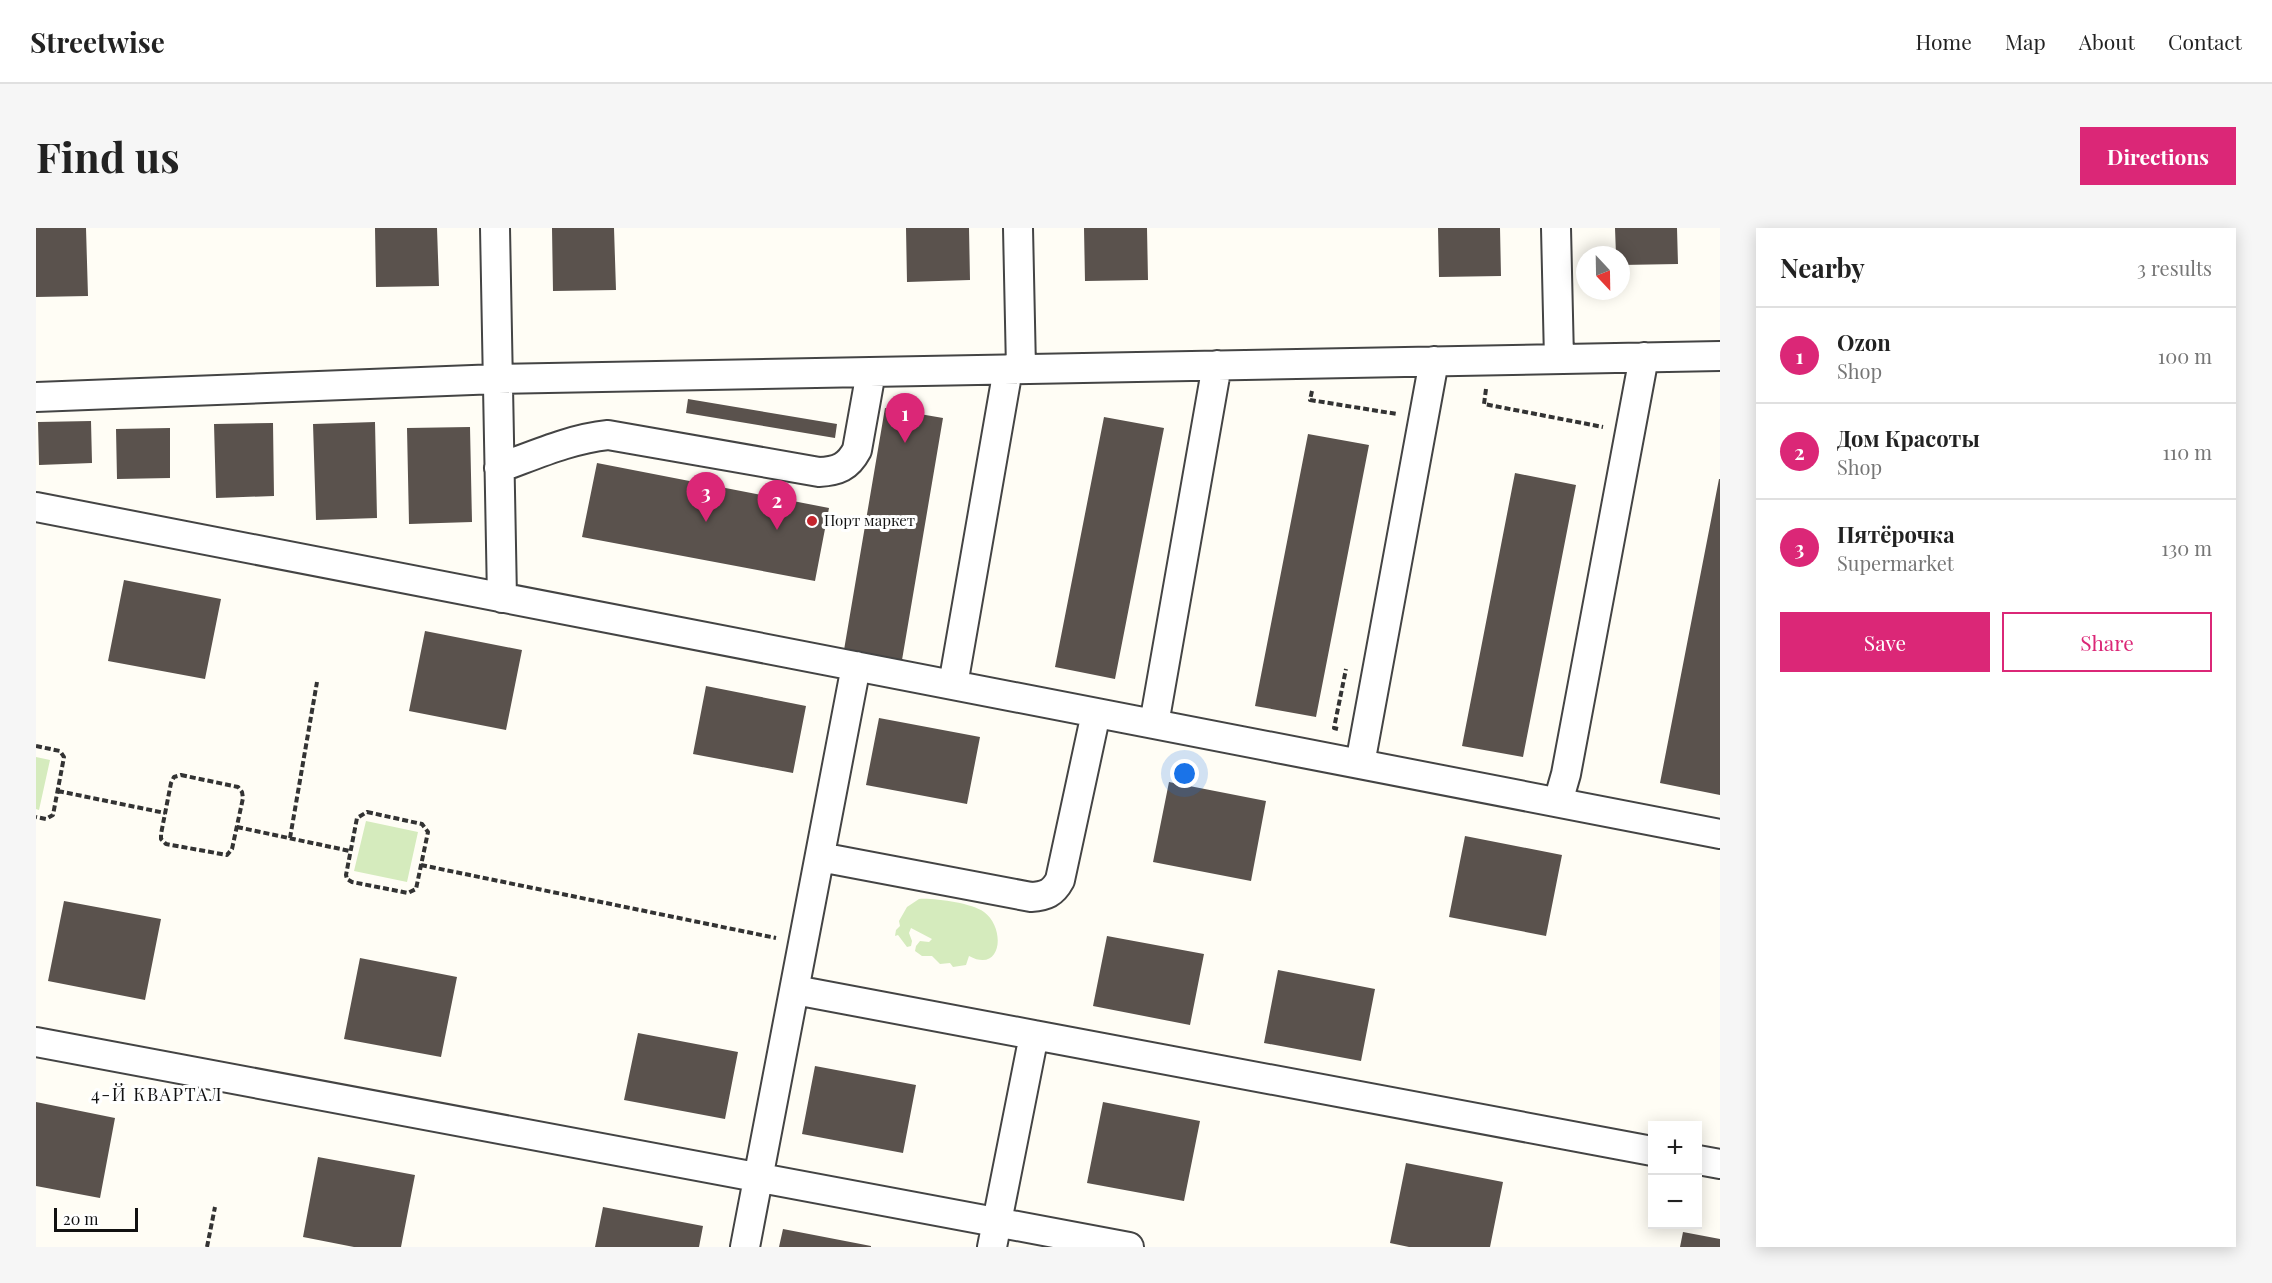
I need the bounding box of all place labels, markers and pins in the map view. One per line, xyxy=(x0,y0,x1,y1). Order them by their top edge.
pin: 1 xyxy=(886,394,924,443)
pin: 3 xyxy=(686,472,726,522)
pin: 2 xyxy=(758,480,796,530)
place label: Порт маркет xyxy=(824,510,915,530)
marker: Порт маркет xyxy=(805,514,819,528)

